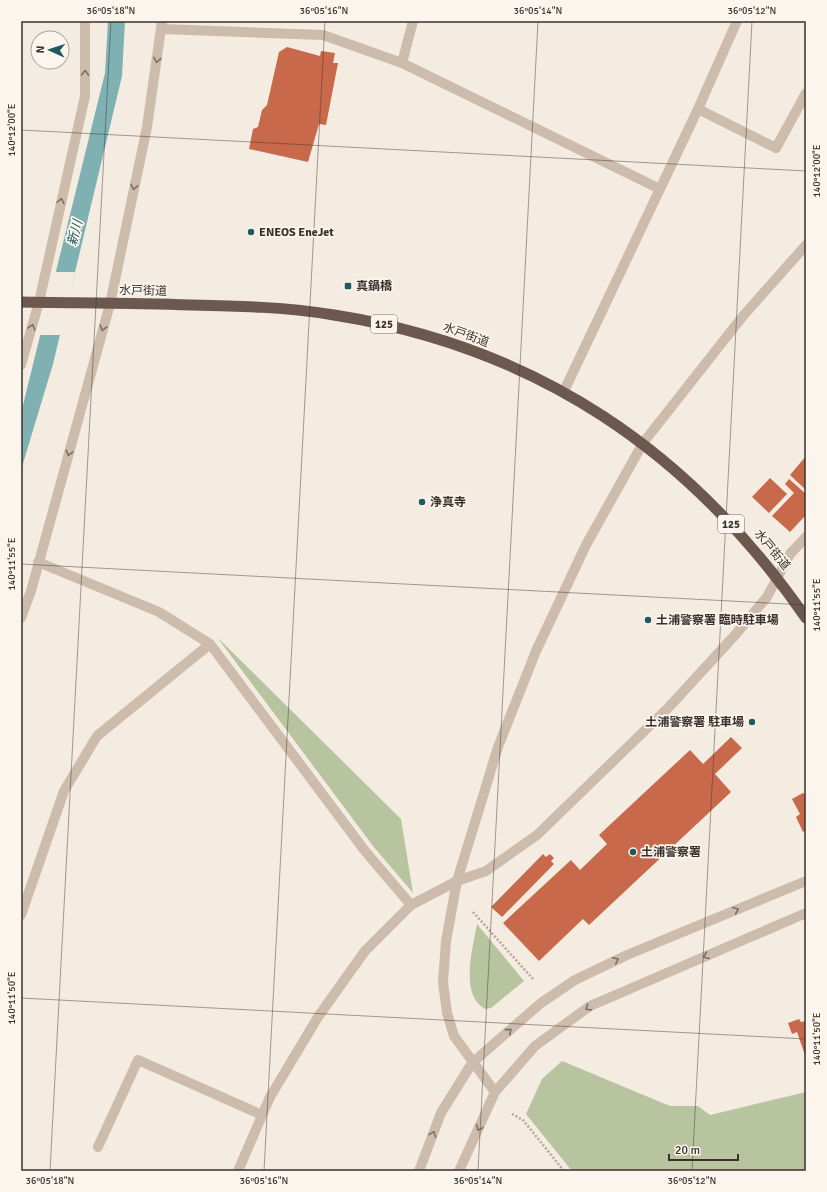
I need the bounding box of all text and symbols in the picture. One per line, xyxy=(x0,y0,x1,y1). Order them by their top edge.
text: 36°05'18"N xyxy=(87,5,135,17)
text: 36°05'16"N xyxy=(300,5,348,17)
text: 36°05'14"N xyxy=(514,5,562,17)
text: 36°05'12"N xyxy=(728,5,776,17)
north arrow xyxy=(30,30,70,70)
text: N xyxy=(34,45,47,54)
one-way arrow xyxy=(154,57,162,63)
one-way arrow xyxy=(81,70,89,76)
text: 140°12'00"E xyxy=(6,103,18,157)
text: 140°12'00"E xyxy=(811,144,823,198)
one-way arrow xyxy=(131,184,139,191)
one-way arrow xyxy=(57,197,65,204)
water label: 新川 xyxy=(64,217,86,248)
place label: ENEOS EneJet xyxy=(259,225,334,240)
marker: ENEOS EneJet xyxy=(246,227,256,237)
place label: 真鍋橋 xyxy=(356,279,393,294)
marker: 真鍋橋 xyxy=(343,281,353,291)
street label: 水戸街道 xyxy=(119,283,167,299)
road number: 125 xyxy=(371,315,397,333)
street label: 水戸街道 xyxy=(441,320,491,350)
one-way arrow xyxy=(27,324,35,330)
one-way arrow xyxy=(99,324,108,331)
one-way arrow xyxy=(65,450,73,457)
place label: 浄真寺 xyxy=(430,495,466,510)
marker: 浄真寺 xyxy=(417,497,427,507)
road number: 125 xyxy=(718,515,744,533)
street label: 水戸街道 xyxy=(751,527,793,573)
text: 140°11'55"E xyxy=(6,537,18,591)
text: 140°11'55"E xyxy=(811,578,823,632)
place label: 土浦警察署 臨時駐車場 xyxy=(656,613,779,628)
marker: 土浦警察署 臨時駐車場 xyxy=(643,615,653,625)
place label: 土浦警察署 駐車場 xyxy=(645,715,744,730)
marker: 土浦警察署 駐車場 xyxy=(747,717,757,727)
place label: 土浦警察署 xyxy=(641,845,701,860)
marker: 土浦警察署 xyxy=(628,847,638,857)
one-way arrow xyxy=(733,906,740,914)
one-way arrow xyxy=(702,951,709,959)
one-way arrow xyxy=(612,957,620,965)
text: 140°11'50"E xyxy=(6,971,18,1025)
one-way arrow xyxy=(585,1004,592,1011)
text: 140°11'50"E xyxy=(811,1012,823,1066)
one-way arrow xyxy=(504,1029,511,1036)
one-way arrow xyxy=(476,1124,484,1131)
one-way arrow xyxy=(429,1131,437,1138)
scale bar xyxy=(669,1136,738,1162)
text: 20 m xyxy=(675,1143,700,1158)
text: 36°05'18"N xyxy=(26,1175,74,1187)
text: 36°05'16"N xyxy=(240,1175,288,1187)
text: 36°05'14"N xyxy=(454,1175,502,1187)
text: 36°05'12"N xyxy=(668,1175,716,1187)

